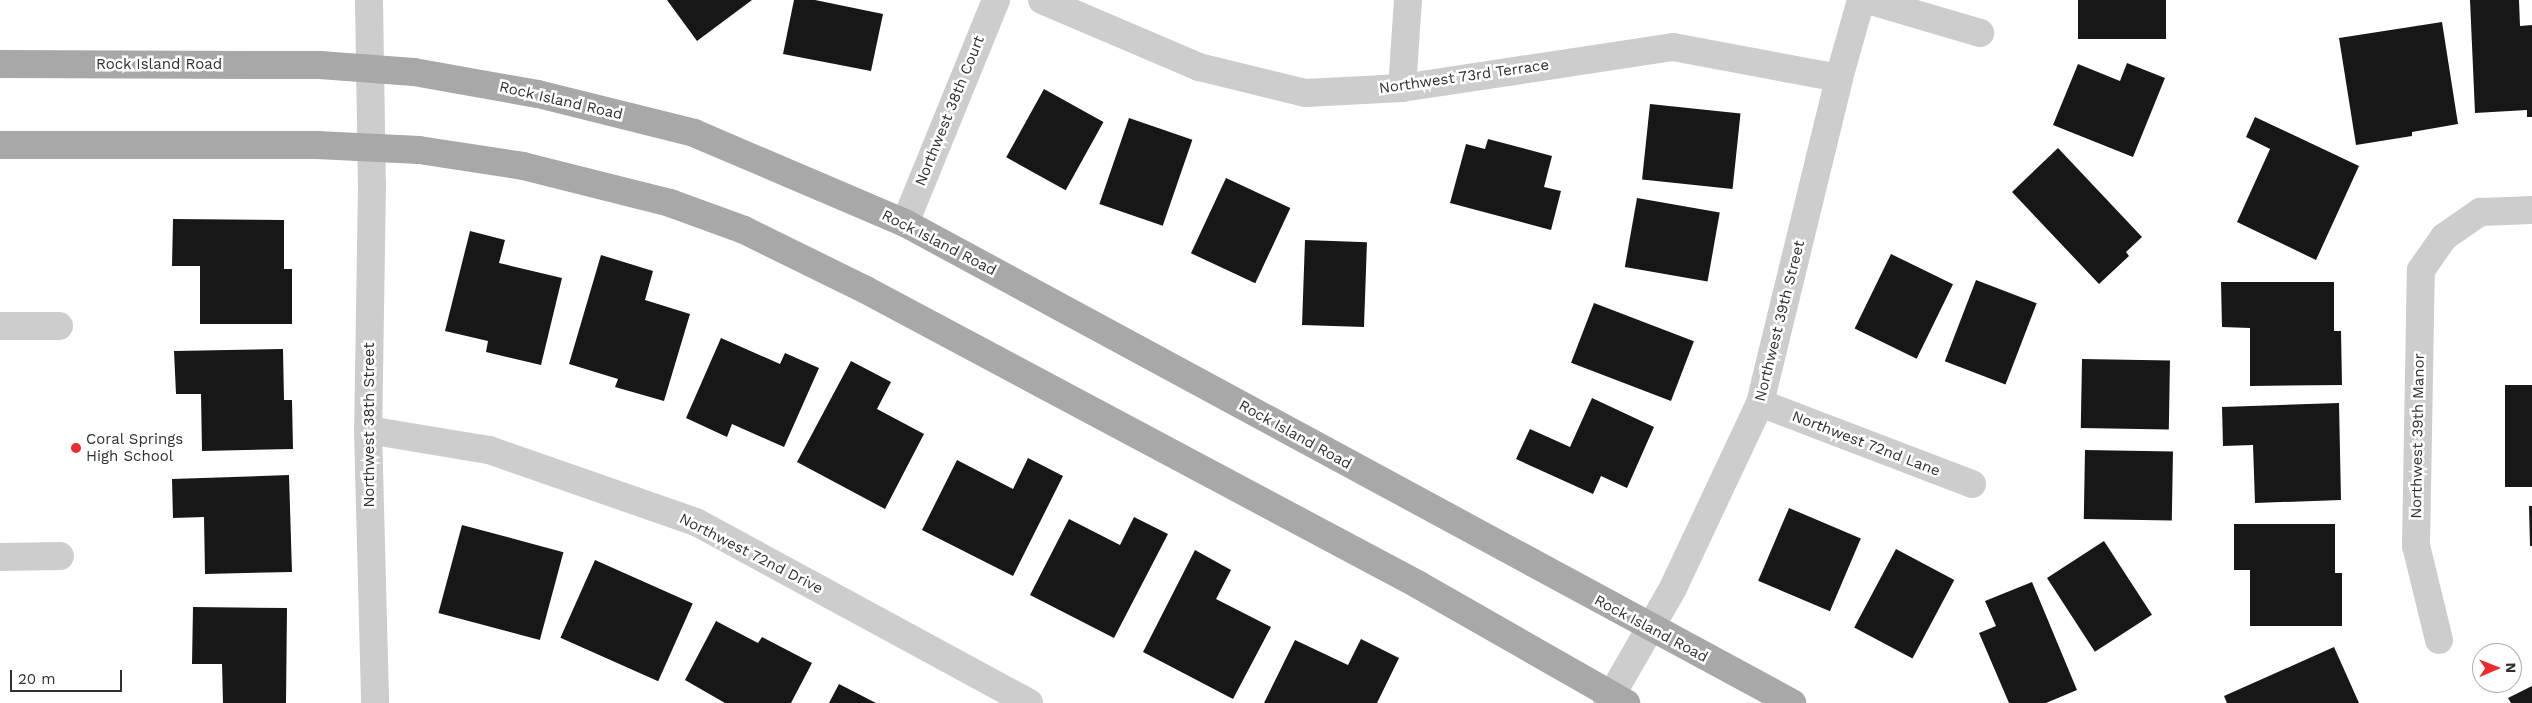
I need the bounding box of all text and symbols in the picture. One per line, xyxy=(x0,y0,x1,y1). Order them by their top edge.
street label: Northwest 38th Court xyxy=(912,33,988,189)
street label: Rock Island Road xyxy=(96,56,222,74)
street label: Northwest 73rd Terrace xyxy=(1377,56,1551,98)
street label: Rock Island Road xyxy=(497,78,625,124)
street label: Rock Island Road xyxy=(879,206,999,280)
street label: Northwest 39th Street xyxy=(1751,239,1809,403)
street label: Northwest 38th Street xyxy=(361,342,379,508)
street label: Northwest 39th Manor xyxy=(2408,353,2428,519)
street label: Rock Island Road xyxy=(1235,396,1355,474)
street label: Northwest 72nd Lane xyxy=(1789,407,1943,481)
place label: Coral Springs High School xyxy=(86,430,184,465)
marker: Coral Springs High School xyxy=(70,442,82,454)
street label: Northwest 72nd Drive xyxy=(676,510,826,598)
street label: Rock Island Road xyxy=(1591,591,1711,667)
north arrow xyxy=(2472,643,2522,693)
scale bar xyxy=(12,660,125,692)
text: N xyxy=(2503,662,2519,673)
text: 20 m xyxy=(18,670,56,688)

